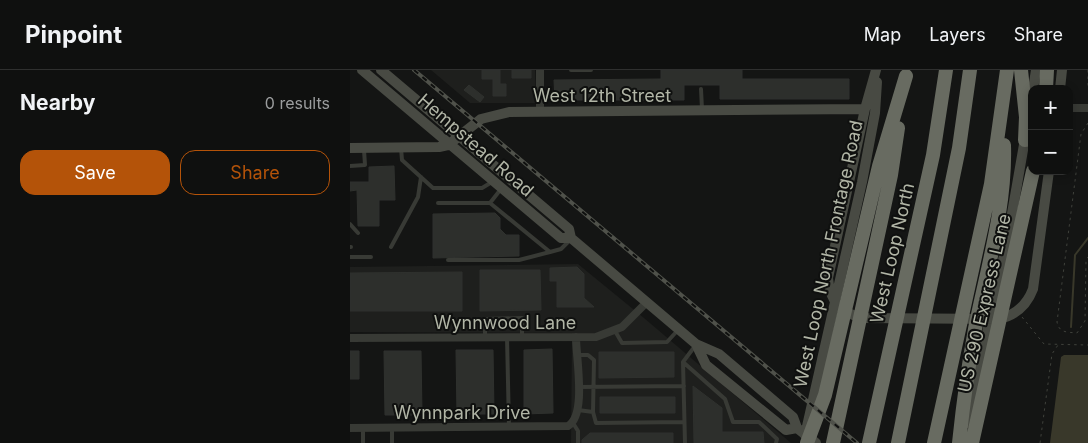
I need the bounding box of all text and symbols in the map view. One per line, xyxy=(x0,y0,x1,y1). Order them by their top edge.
text: Pinpoint xyxy=(25,20,122,49)
text: Map xyxy=(864,24,901,45)
text: Layers xyxy=(929,24,986,45)
text: Share xyxy=(1014,24,1063,45)
street label: West 12th Street xyxy=(533,85,671,106)
map controls xyxy=(1028,85,1073,175)
button: + xyxy=(1028,85,1073,130)
street label: Hempstead Road xyxy=(414,89,538,201)
text: Nearby xyxy=(20,90,95,115)
text: 0 results xyxy=(265,93,330,113)
street label: West Loop North Frontage Road xyxy=(789,118,867,390)
button: − xyxy=(1028,130,1073,175)
button: Save xyxy=(20,150,170,195)
button: Share xyxy=(180,150,330,195)
street label: West Loop North xyxy=(866,181,918,325)
street label: US 290 Express Lane xyxy=(953,212,1015,394)
street label: Wynnwood Lane xyxy=(434,312,576,333)
street label: Wynnpark Drive xyxy=(393,402,531,423)

